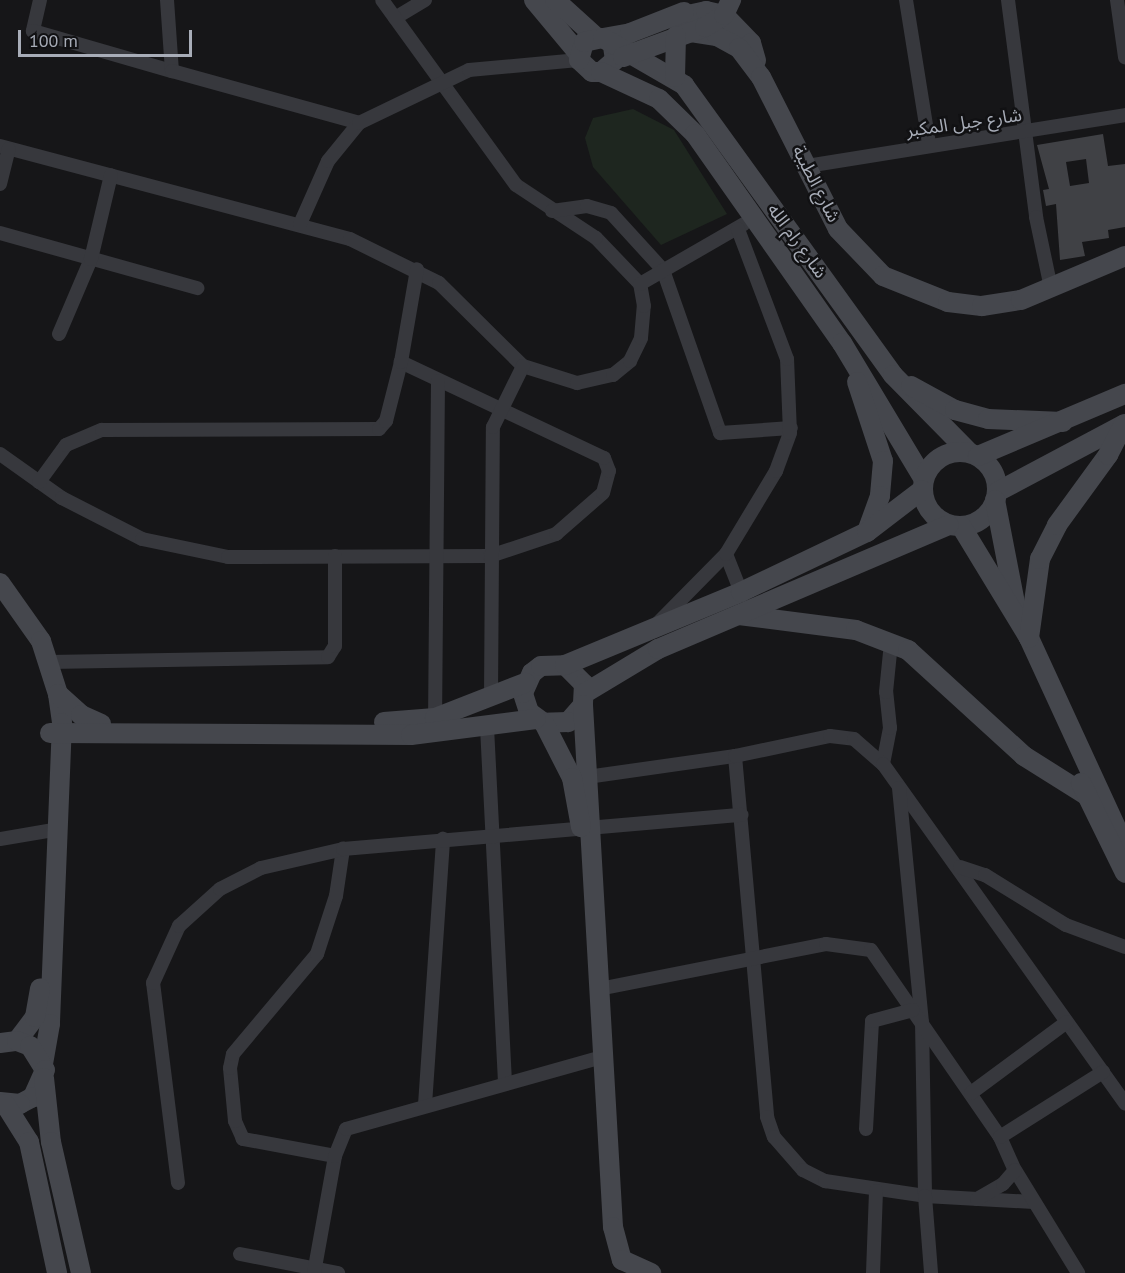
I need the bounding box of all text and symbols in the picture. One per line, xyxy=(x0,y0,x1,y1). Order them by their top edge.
scale bar xyxy=(21,18,195,56)
text: 100 m xyxy=(29,29,78,52)
street label: شارع جبل المكبر xyxy=(905,104,1023,142)
street label: شارع الطيبة xyxy=(787,142,845,226)
street label: شارع رام الله xyxy=(763,199,831,283)

